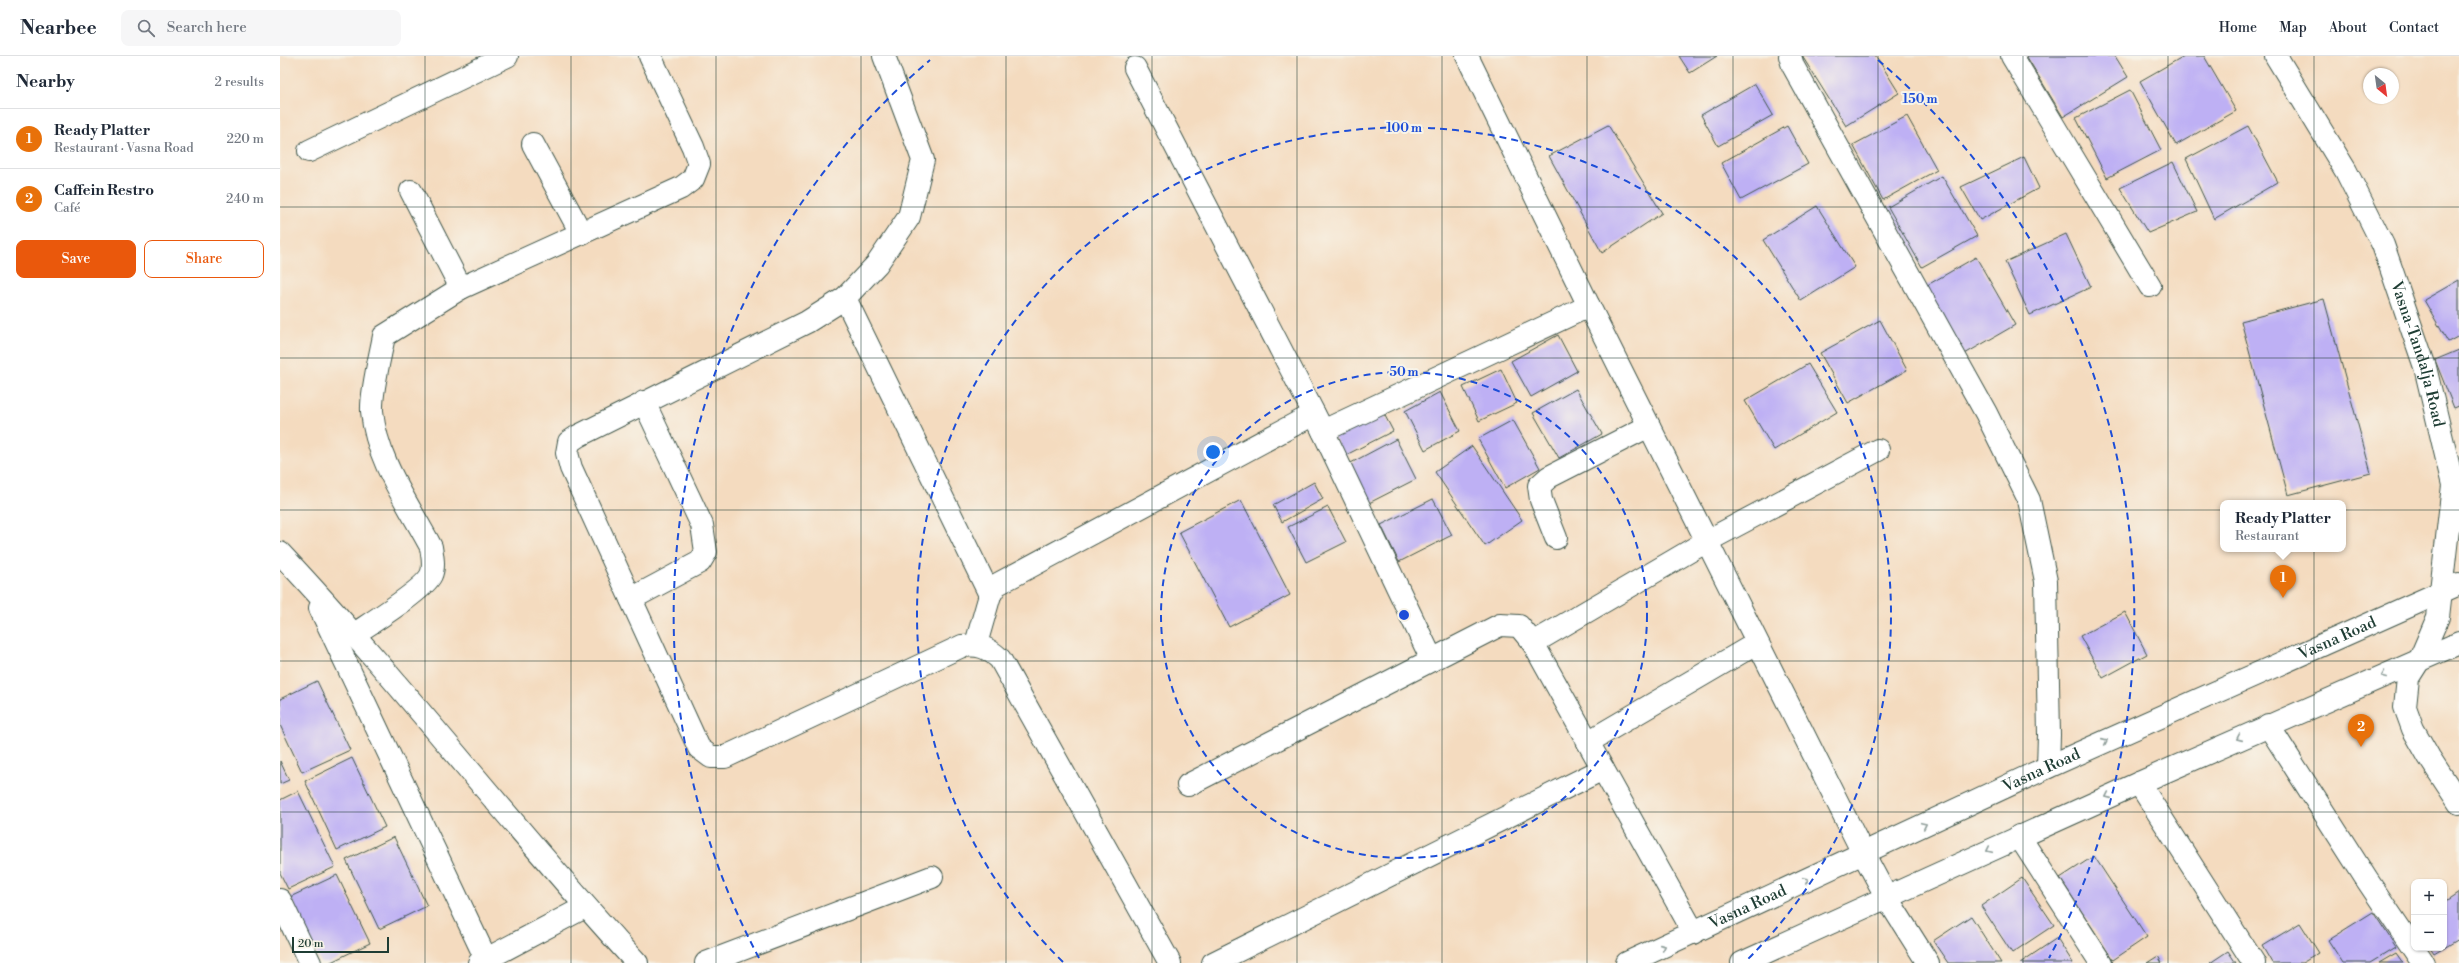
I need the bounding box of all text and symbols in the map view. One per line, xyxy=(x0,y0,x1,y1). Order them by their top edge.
search box xyxy=(121,10,401,46)
text: Nearbee xyxy=(20,16,97,40)
icon: search xyxy=(135,17,157,39)
text: Search here xyxy=(167,18,247,37)
text: Home xyxy=(2219,19,2257,37)
text: Map xyxy=(2279,19,2307,37)
text: About xyxy=(2329,19,2367,37)
text: Contact xyxy=(2389,19,2439,37)
north arrow xyxy=(2363,68,2399,104)
text: Nearby xyxy=(16,71,75,93)
text: 2 results xyxy=(215,74,264,90)
text: 150 m xyxy=(1903,92,1937,107)
text: Ready Platter xyxy=(54,121,150,140)
text: 100 m xyxy=(1386,121,1422,136)
text: 1 xyxy=(26,131,32,147)
text: 220 m xyxy=(226,131,264,147)
text: Restaurant · Vasna Road xyxy=(54,140,194,156)
text: Caffein Restro xyxy=(54,181,154,200)
text: 2 xyxy=(25,191,33,207)
text: 240 m xyxy=(226,191,264,207)
text: Café xyxy=(54,200,81,216)
button: Save xyxy=(16,240,136,278)
button: Share xyxy=(144,240,264,278)
street label: Vasna-Tandalja Road xyxy=(2386,278,2449,429)
text: 50 m xyxy=(1389,365,1419,380)
your location xyxy=(1203,442,1223,462)
popup xyxy=(2220,500,2346,552)
text: Ready Platter xyxy=(2235,509,2331,528)
text: Restaurant xyxy=(2235,528,2299,544)
pin: 1 xyxy=(2270,565,2296,598)
centre of rings xyxy=(1397,608,1411,622)
street label: Vasna Road xyxy=(2294,612,2379,665)
one-way arrow xyxy=(2381,670,2389,678)
pin: 2 xyxy=(2348,714,2374,747)
one-way arrow xyxy=(2236,733,2244,741)
one-way arrow xyxy=(2101,738,2109,746)
street label: Vasna Road xyxy=(1998,744,2083,797)
one-way arrow xyxy=(2105,792,2112,800)
one-way arrow xyxy=(1919,822,1927,830)
one-way arrow xyxy=(1986,845,1994,853)
one-way arrow xyxy=(1802,877,1809,885)
map controls xyxy=(2411,879,2447,951)
button: + xyxy=(2411,879,2447,915)
street label: Vasna Road xyxy=(1705,880,1790,934)
button: − xyxy=(2411,915,2447,951)
scale bar xyxy=(292,935,389,954)
text: 20 m xyxy=(298,937,323,951)
one-way arrow xyxy=(1658,944,1666,952)

